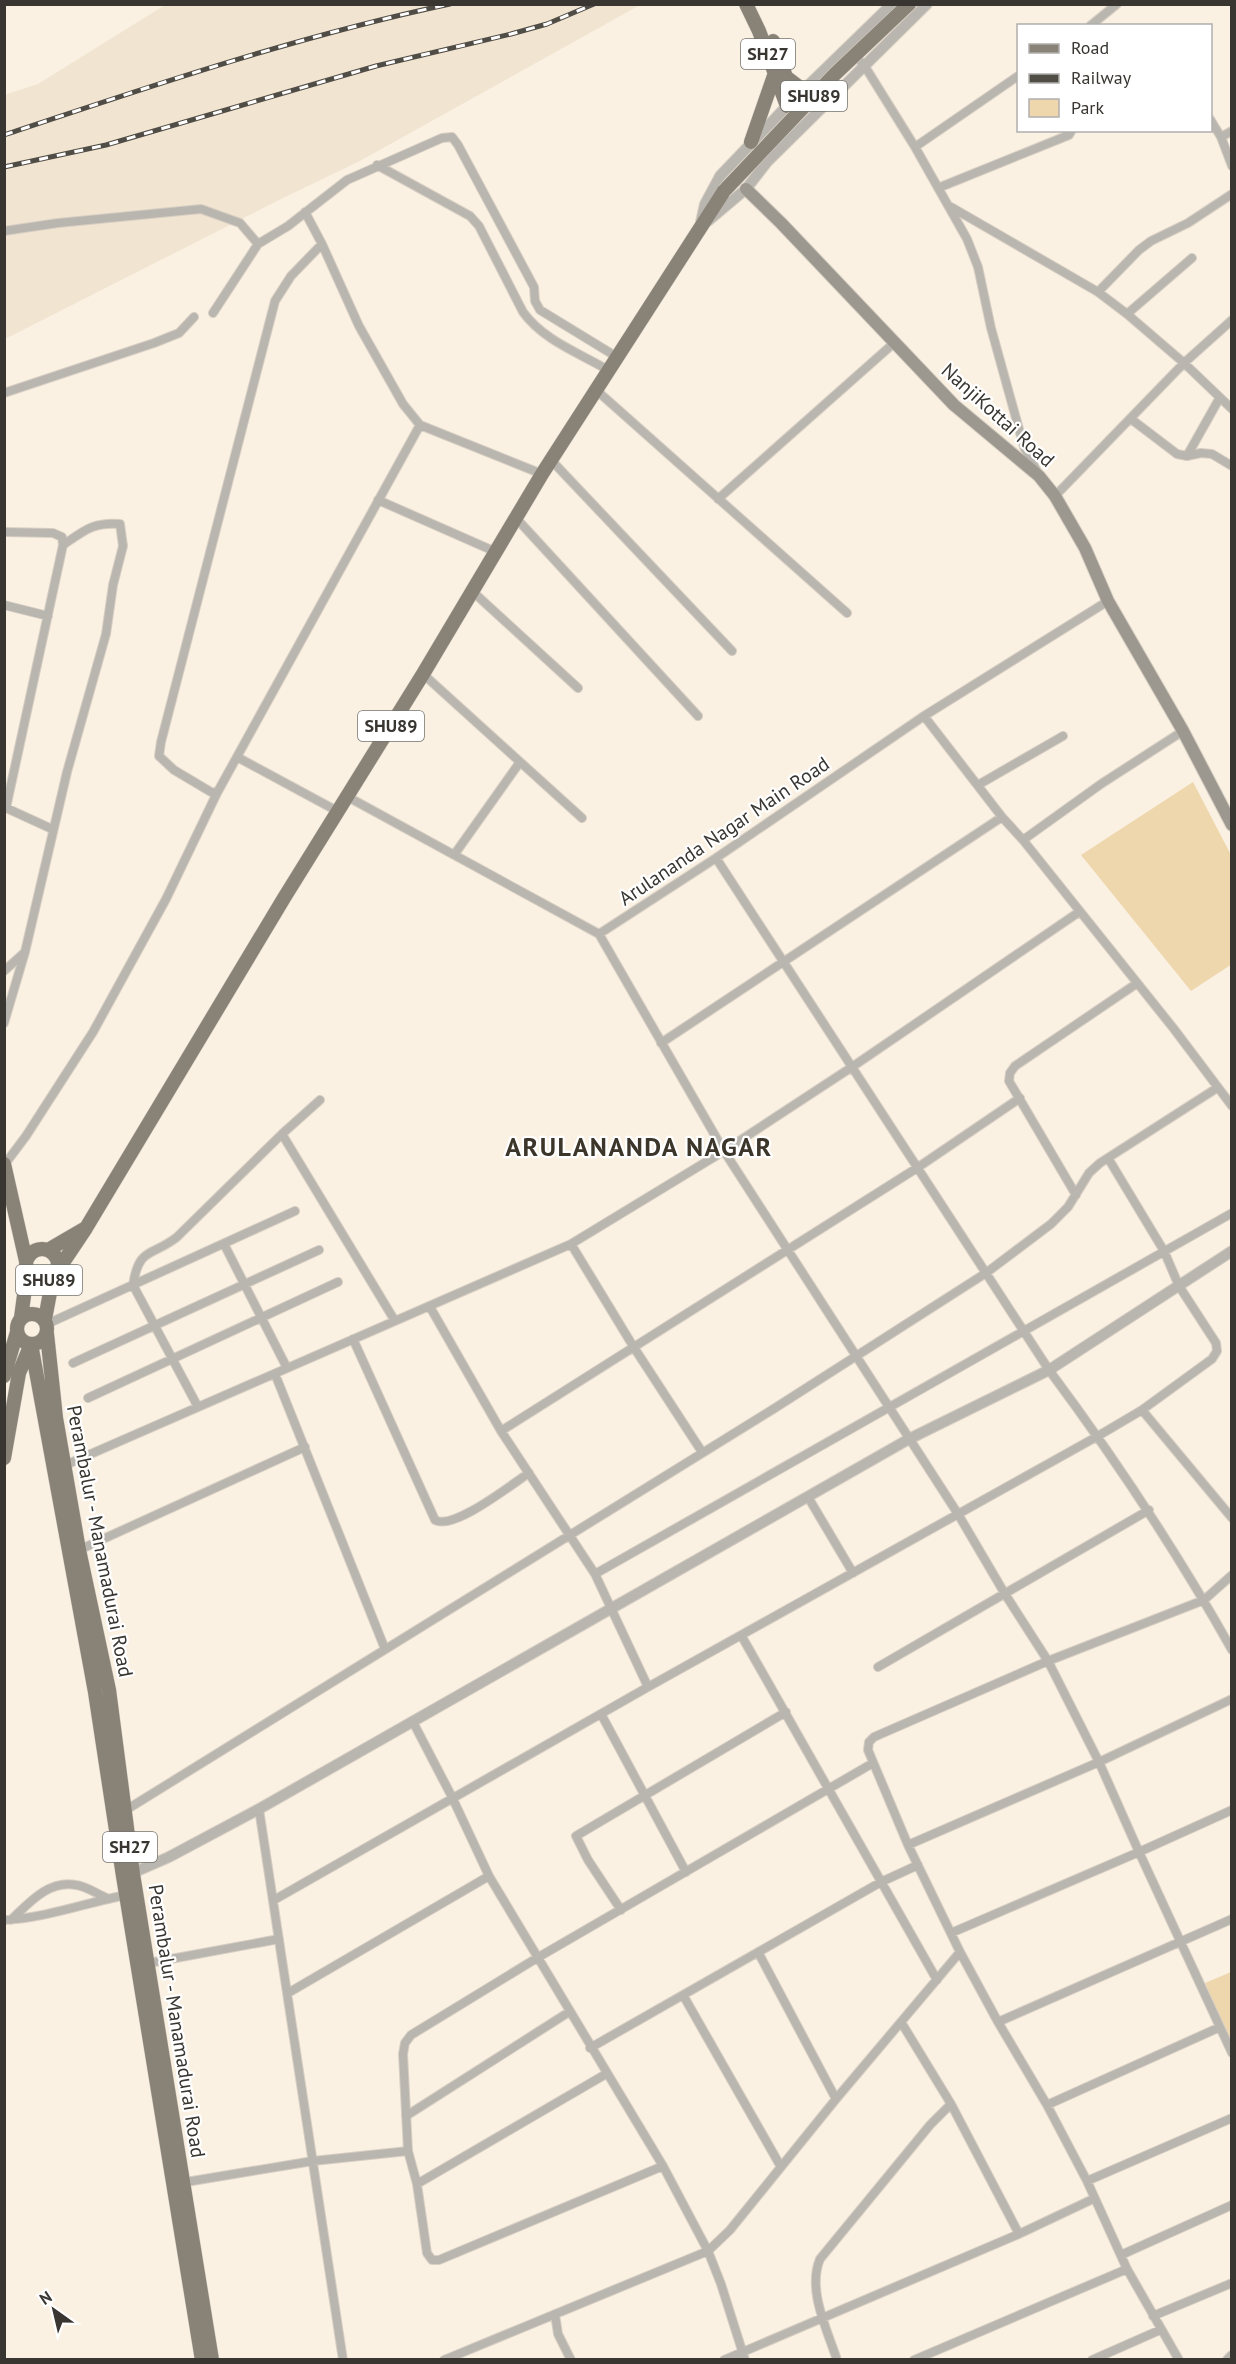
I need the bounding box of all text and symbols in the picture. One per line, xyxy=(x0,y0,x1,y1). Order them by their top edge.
legend xyxy=(1017,24,1212,132)
text: Road xyxy=(1071,36,1109,59)
road number: SH27 xyxy=(741,39,795,69)
text: Railway xyxy=(1071,66,1132,89)
road number: SHU89 xyxy=(781,81,847,111)
text: Park xyxy=(1071,96,1104,119)
street label: NanjiKottai Road xyxy=(936,357,1060,473)
road number: SHU89 xyxy=(358,711,424,741)
street label: Arulananda Nagar Main Road xyxy=(614,751,834,911)
district label: ARULANANDA NAGAR xyxy=(505,1130,773,1163)
road number: SHU89 xyxy=(16,1265,82,1295)
street label: Perambalur - Manamadurai Road xyxy=(61,1403,139,1679)
road number: SH27 xyxy=(103,1832,157,1862)
street label: Perambalur - Manamadurai Road xyxy=(143,1882,211,2160)
north arrow xyxy=(24,2280,84,2340)
text: N xyxy=(36,2286,56,2309)

